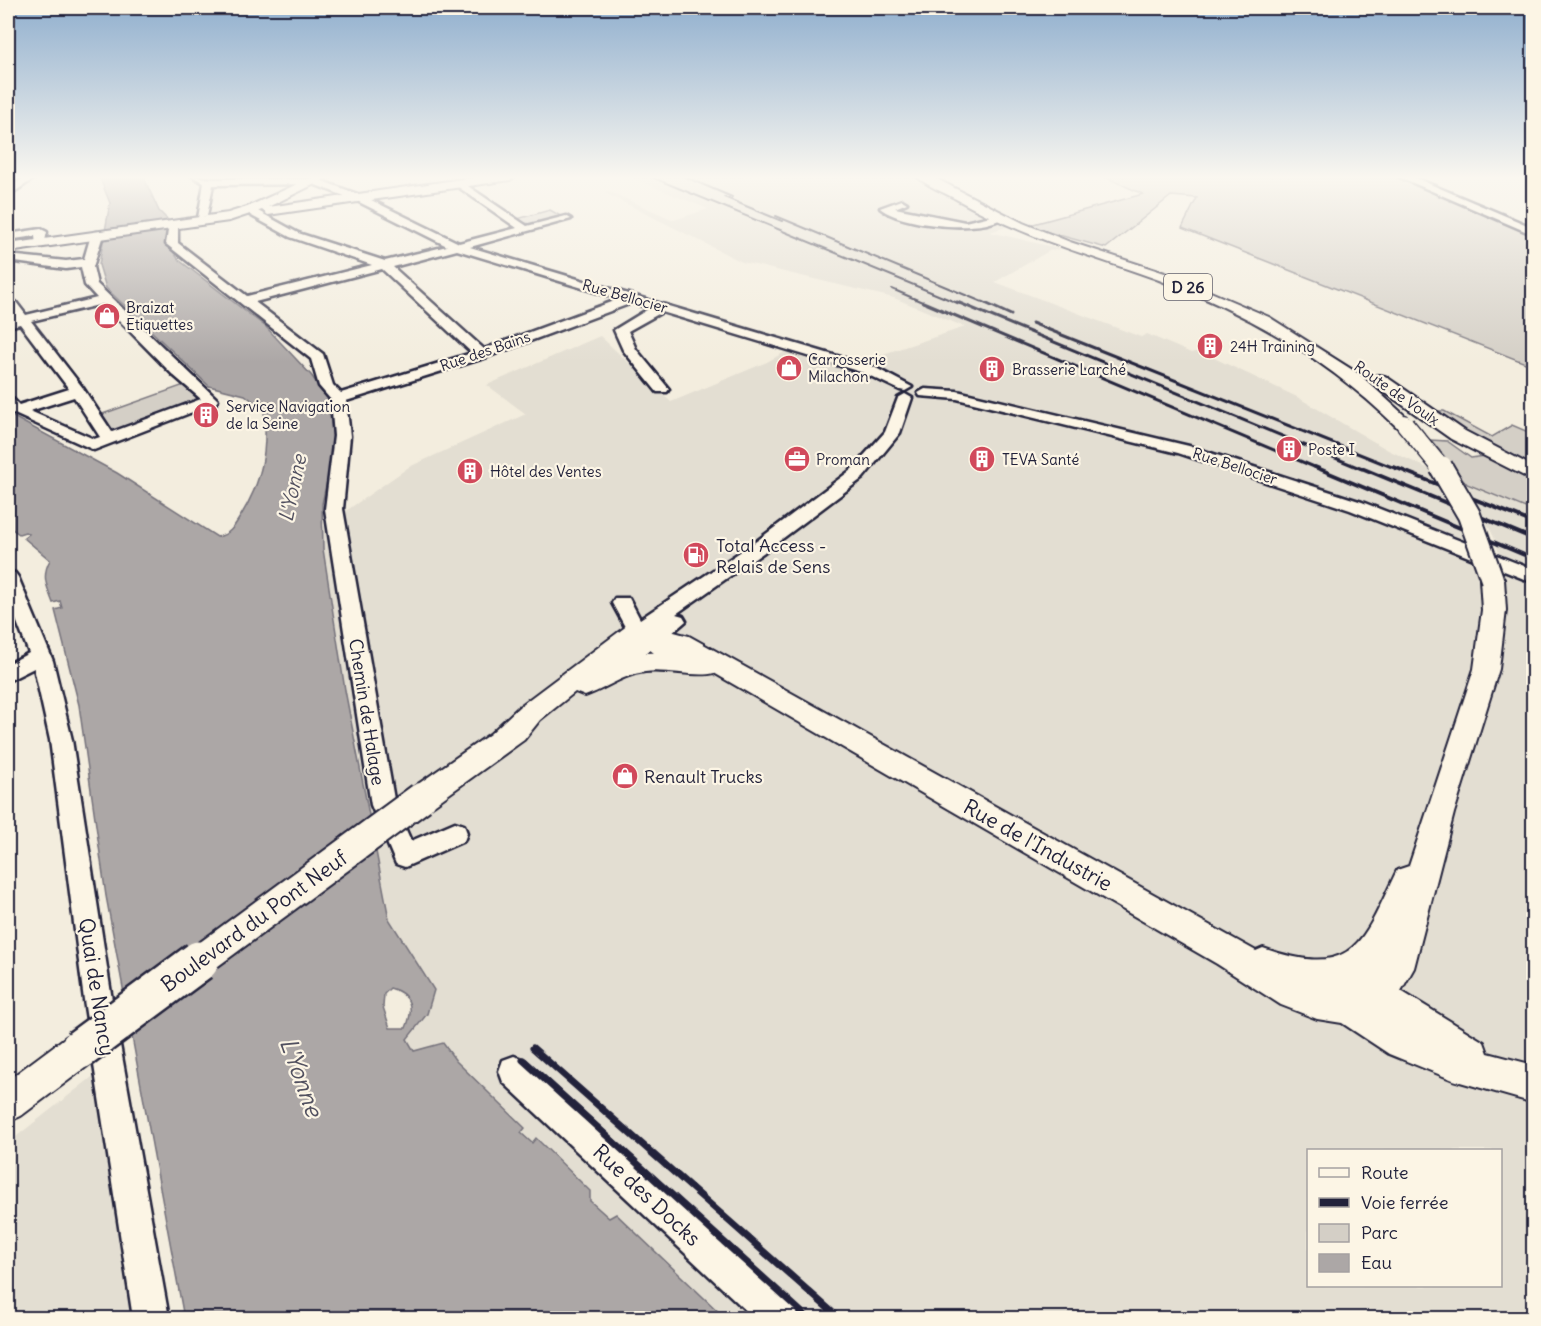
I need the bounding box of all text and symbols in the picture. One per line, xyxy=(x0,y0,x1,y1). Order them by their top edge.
road number: D 26 xyxy=(1164,274,1212,300)
street label: Rue Bellocier xyxy=(580,275,670,317)
place label: Braizat Etiquettes xyxy=(126,298,193,334)
shop icon: Braizat Etiquettes xyxy=(92,301,122,331)
street label: Rue des Bains xyxy=(437,327,533,375)
building icon: 24H Training xyxy=(1195,331,1225,361)
place label: 24H Training xyxy=(1230,337,1315,356)
place label: Carrosserie Milachon xyxy=(808,350,886,386)
shop icon: Carrosserie Milachon xyxy=(774,353,804,383)
building icon: Brasserie Larché xyxy=(977,354,1007,384)
street label: Route de Voulx xyxy=(1350,356,1444,430)
place label: Brasserie Larché xyxy=(1012,360,1126,379)
place label: Service Navigation de la Seine xyxy=(226,397,350,433)
building icon: Service Navigation de la Seine xyxy=(191,400,221,430)
building icon: Poste I xyxy=(1274,434,1304,464)
place label: Poste I xyxy=(1308,440,1355,459)
street label: Rue Bellocier xyxy=(1190,443,1280,489)
office icon: Proman xyxy=(782,444,812,474)
building icon: TEVA Santé xyxy=(967,444,997,474)
place label: Proman xyxy=(816,450,870,469)
place label: TEVA Santé xyxy=(1002,450,1079,469)
water label: L'Yonne xyxy=(273,451,312,524)
building icon: Hôtel des Ventes xyxy=(455,456,485,486)
place label: Hôtel des Ventes xyxy=(490,462,602,481)
place label: Total Access - Relais de Sens xyxy=(716,534,830,578)
fuel station icon: Total Access - Relais de Sens xyxy=(681,540,711,570)
street label: Chemin de Halage xyxy=(344,637,390,787)
shop icon: Renault Trucks xyxy=(610,761,640,791)
place label: Renault Trucks xyxy=(644,765,763,788)
street label: Rue de l'Industrie xyxy=(959,793,1117,897)
street label: Boulevard du Pont Neuf xyxy=(155,844,353,998)
street label: Quai de Nancy xyxy=(73,916,121,1058)
water label: L'Yonne xyxy=(274,1034,331,1122)
street label: Rue des Docks xyxy=(588,1138,706,1252)
legend xyxy=(1307,1149,1502,1287)
text: Route xyxy=(1361,1161,1409,1184)
text: Voie ferrée xyxy=(1361,1191,1448,1214)
text: Parc xyxy=(1361,1221,1398,1244)
text: Eau xyxy=(1361,1251,1392,1274)

